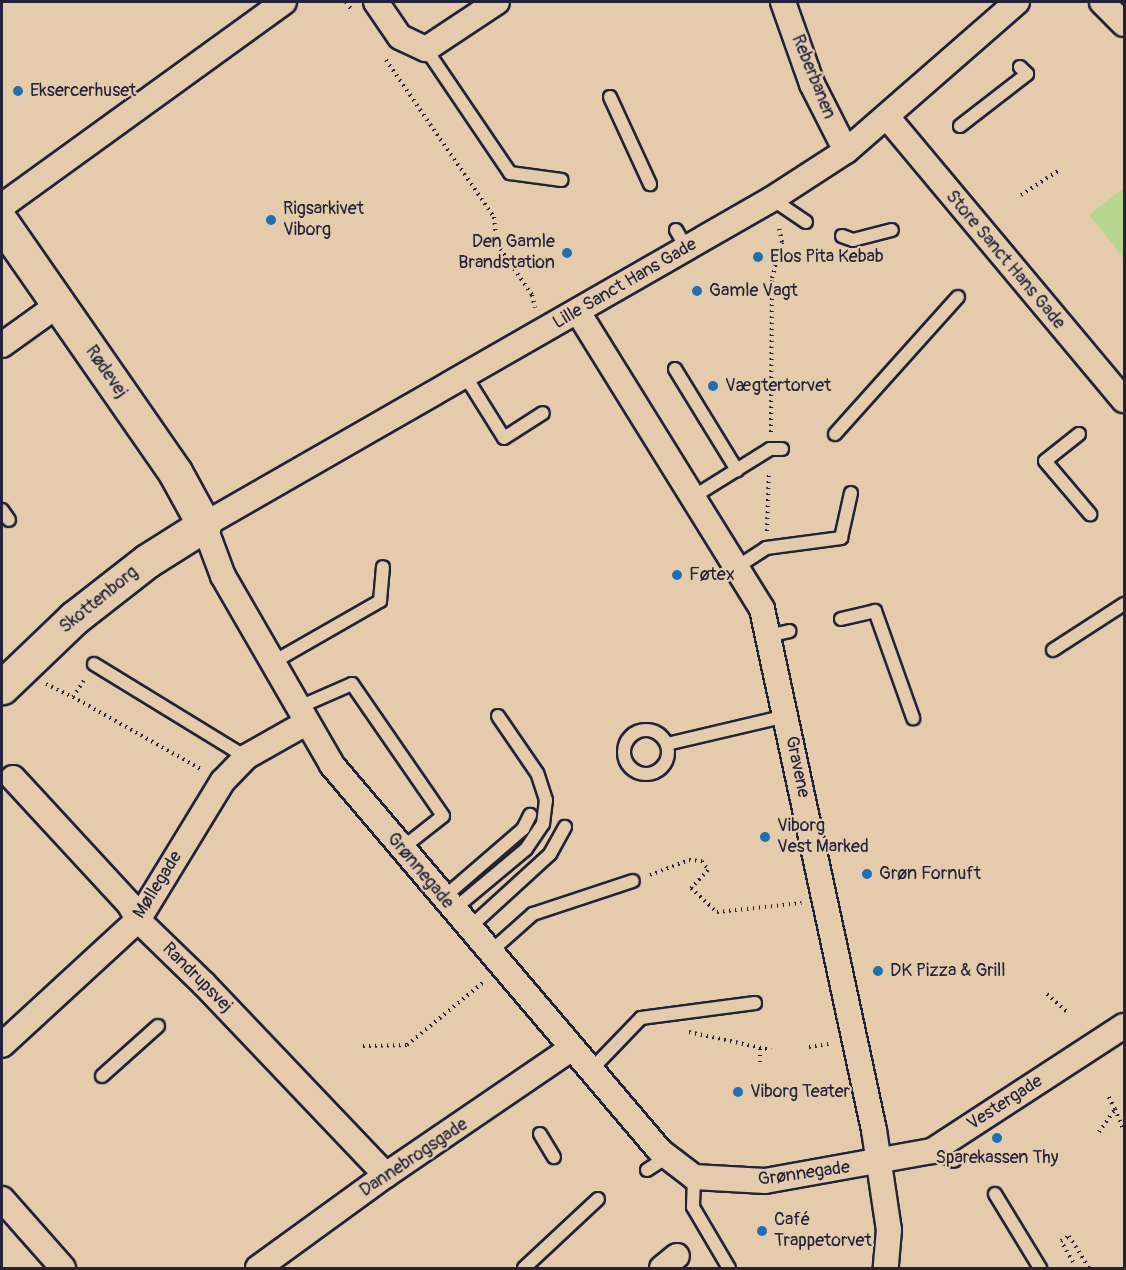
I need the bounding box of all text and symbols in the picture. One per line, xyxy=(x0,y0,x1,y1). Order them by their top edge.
street label: Reberbanen xyxy=(786,32,840,122)
place label: Eksercerhuset xyxy=(30,80,136,102)
marker: Eksercerhuset xyxy=(11,84,25,98)
street label: Store Sanct Hans Gade xyxy=(941,186,1069,334)
place label: Rigsarkivet Viborg xyxy=(283,199,364,242)
marker: Rigsarkivet Viborg xyxy=(264,213,278,227)
place label: Den Gamle Brandstation xyxy=(458,232,555,274)
street label: Lille Sanct Hans Gade xyxy=(549,234,701,334)
marker: Den Gamle Brandstation xyxy=(560,246,574,260)
place label: Elos Pita Kebab xyxy=(770,246,884,268)
marker: Elos Pita Kebab xyxy=(751,250,765,264)
place label: Gamle Vagt xyxy=(709,280,798,302)
marker: Gamle Vagt xyxy=(690,284,704,298)
street label: Rødevej xyxy=(80,342,132,402)
place label: Vægtertorvet xyxy=(725,375,831,397)
marker: Vægtertorvet xyxy=(706,379,720,393)
street label: Skottenborg xyxy=(55,562,143,638)
place label: Føtex xyxy=(689,564,735,586)
marker: Føtex xyxy=(670,568,684,582)
street label: Gravene xyxy=(780,734,814,800)
place label: Viborg Vest Marked xyxy=(777,816,869,858)
street label: Grønnegade xyxy=(382,829,458,913)
marker: Viborg Vest Marked xyxy=(758,830,772,844)
street label: Møllegade xyxy=(129,847,187,923)
place label: Grøn Fornuft xyxy=(879,863,981,885)
marker: Grøn Fornuft xyxy=(860,867,874,881)
street label: Randrupsvej xyxy=(157,938,237,1018)
place label: DK Pizza & Grill xyxy=(890,960,1006,982)
marker: DK Pizza & Grill xyxy=(871,964,885,978)
street label: Vestergade xyxy=(963,1071,1047,1135)
place label: Viborg Teater xyxy=(750,1081,850,1103)
marker: Viborg Teater xyxy=(731,1085,745,1099)
street label: Dannebrogsgade xyxy=(356,1114,472,1202)
marker: Sparekassen Thy xyxy=(990,1131,1004,1145)
place label: Sparekassen Thy xyxy=(936,1147,1058,1169)
street label: Grønnegade xyxy=(757,1157,851,1191)
place label: Café Trappetorvet xyxy=(774,1210,872,1252)
marker: Café Trappetorvet xyxy=(755,1224,769,1238)

